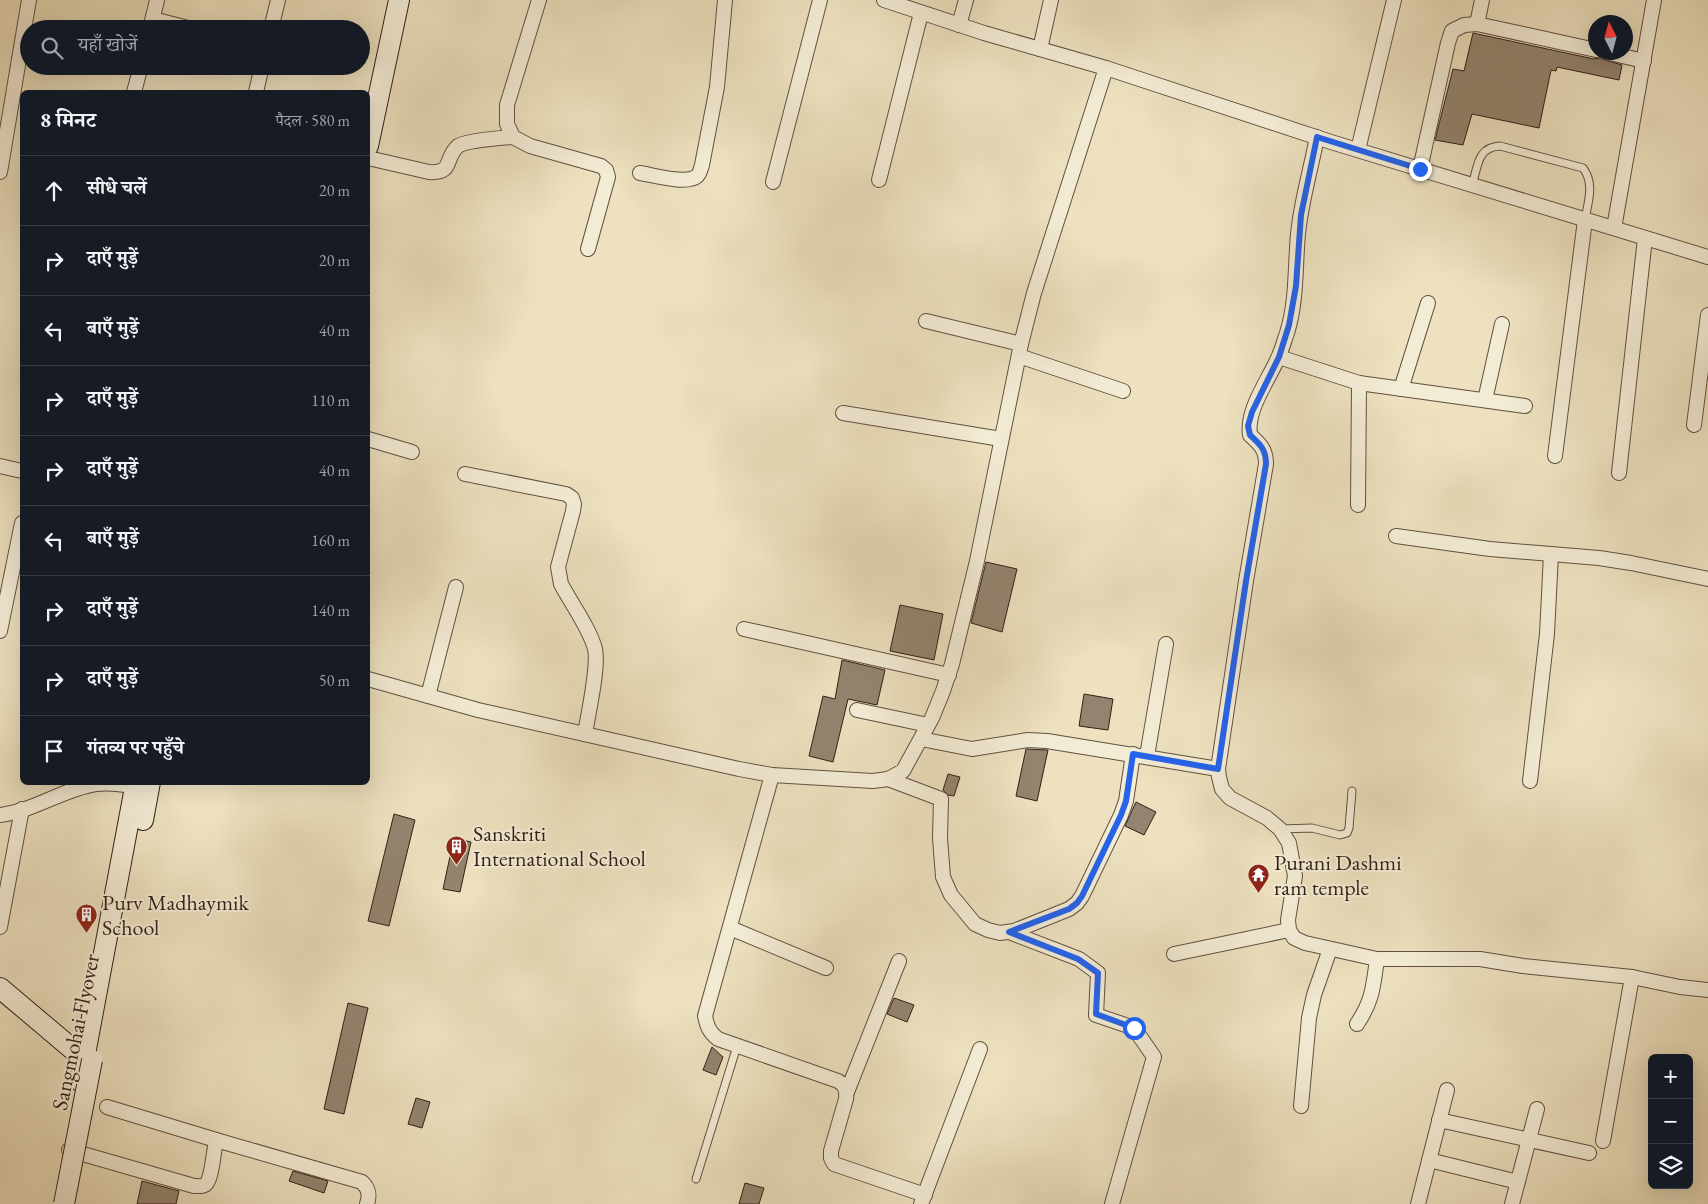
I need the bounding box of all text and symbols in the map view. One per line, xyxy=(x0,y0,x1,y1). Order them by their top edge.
north arrow xyxy=(1588,15,1633,60)
search box xyxy=(20,20,370,75)
text: यहाँ खोजें xyxy=(78,32,137,57)
icon: search xyxy=(38,34,66,62)
text: 8 मिनट xyxy=(40,106,96,133)
text: पैदल · 580 m xyxy=(276,110,350,131)
route end xyxy=(1409,158,1432,181)
text: सीधे चलें xyxy=(87,175,147,200)
icon: ahead xyxy=(40,177,68,205)
text: 20 m xyxy=(319,180,350,201)
text: दाएँ मुड़ें xyxy=(87,245,138,270)
icon: right xyxy=(40,247,68,275)
text: 20 m xyxy=(319,250,350,271)
text: बाएँ मुड़ें xyxy=(87,315,139,340)
icon: left xyxy=(40,317,68,345)
text: 40 m xyxy=(319,320,350,341)
text: दाएँ मुड़ें xyxy=(87,385,138,410)
icon: right xyxy=(40,387,68,415)
text: 110 m xyxy=(311,390,350,411)
text: दाएँ मुड़ें xyxy=(87,455,138,480)
icon: right xyxy=(40,457,68,485)
text: 40 m xyxy=(319,460,350,481)
text: बाएँ मुड़ें xyxy=(87,525,139,550)
icon: left xyxy=(40,527,68,555)
text: 160 m xyxy=(311,530,350,551)
text: दाएँ मुड़ें xyxy=(87,595,138,620)
icon: right xyxy=(40,597,68,625)
text: 140 m xyxy=(311,600,350,621)
text: दाएँ मुड़ें xyxy=(87,665,138,690)
icon: right xyxy=(40,667,68,695)
text: 50 m xyxy=(319,670,350,691)
text: गंतव्य पर पहुँचे xyxy=(87,735,184,760)
icon: arrive xyxy=(40,737,68,765)
place label: Sanskriti International School xyxy=(473,819,646,873)
building icon: Sanskriti International School xyxy=(445,834,469,865)
place label: Purani Dashmi ram temple xyxy=(1274,848,1402,902)
temple icon: Purani Dashmi ram temple xyxy=(1246,863,1270,894)
place label: Purv Madhaymik School xyxy=(102,888,249,942)
building icon: Purv Madhaymik School xyxy=(74,903,98,934)
street label: Sangmohai Flyover xyxy=(45,951,106,1113)
route start xyxy=(1123,1017,1146,1040)
map controls xyxy=(1648,1054,1693,1189)
button: + xyxy=(1648,1054,1693,1099)
button: − xyxy=(1648,1099,1693,1144)
button: layers xyxy=(1648,1144,1693,1189)

